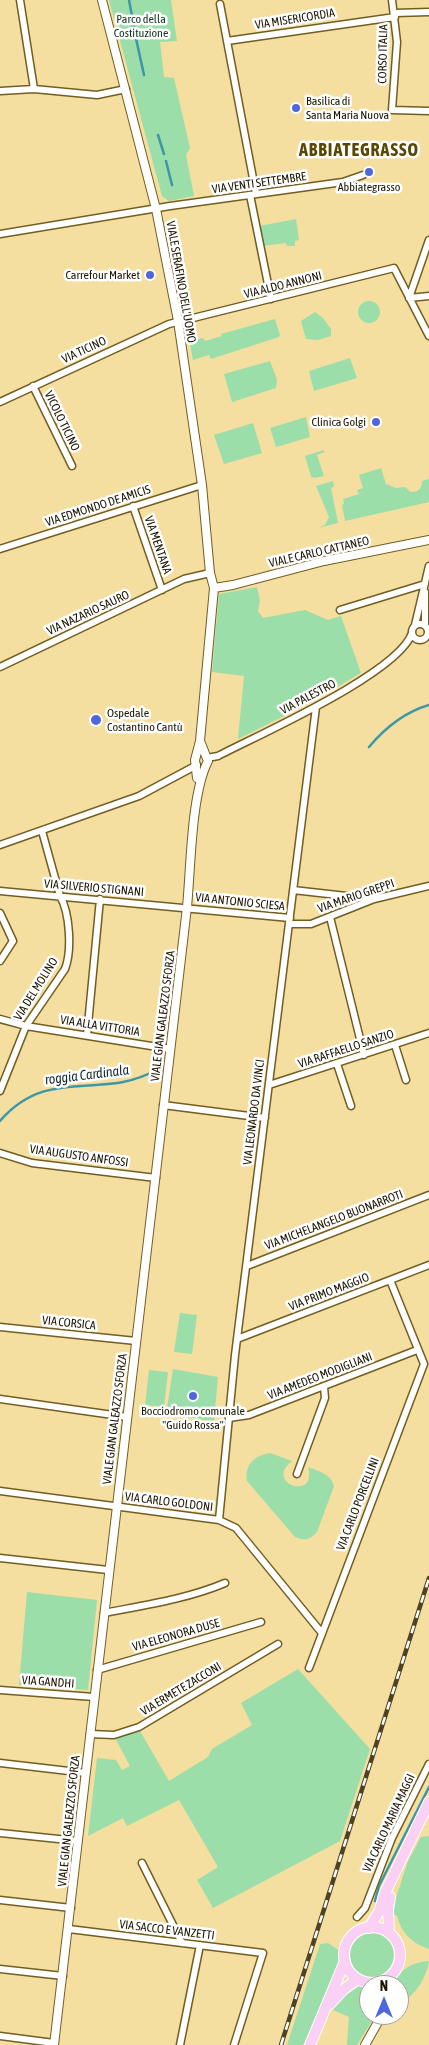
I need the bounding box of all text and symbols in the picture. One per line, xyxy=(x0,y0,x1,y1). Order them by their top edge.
street label: VIA MISERICORDIA xyxy=(254,6,336,32)
park label: Parco della Costituzione xyxy=(114,12,168,40)
street label: CORSO ITALIA xyxy=(375,24,391,84)
place label: Basilica di Santa Maria Nuova xyxy=(306,94,389,122)
marker: Basilica di Santa Maria Nuova xyxy=(290,102,302,114)
district label: ABBIATEGRASSO xyxy=(297,139,421,161)
marker: Abbiategrasso xyxy=(363,166,375,178)
street label: VIA VENTI SETTEMBRE xyxy=(211,169,307,197)
place label: Abbiategrasso xyxy=(338,180,400,194)
street label: VIALE SERAFINO DELL'UOMO xyxy=(163,220,199,344)
place label: Carrefour Market xyxy=(65,268,140,282)
street label: VIA ALDO ANNONI xyxy=(243,268,323,302)
marker: Carrefour Market xyxy=(144,269,156,281)
street label: VIA TICINO xyxy=(60,333,108,367)
street label: VICOLO TICINO xyxy=(41,389,83,453)
place label: Clinica Golgi xyxy=(311,415,366,429)
marker: Clinica Golgi xyxy=(370,416,382,428)
street label: VIA EDMONDO DE AMICIS xyxy=(44,482,152,530)
street label: VIA MENTANA xyxy=(141,514,175,576)
street label: VIALE CARLO CATTANEO xyxy=(267,533,371,571)
street label: VIA NAZARIO SAURO xyxy=(44,588,132,638)
street label: VIA PALESTRO xyxy=(278,676,338,718)
place label: Ospedale Costantino Cantù xyxy=(107,706,183,734)
marker: Ospedale Costantino Cantù xyxy=(89,713,103,727)
street label: VIA SILVERIO STIGNANI xyxy=(44,876,144,900)
street label: VIA MARIO GREPPI xyxy=(316,876,396,916)
street label: VIA ANTONIO SCIESA xyxy=(195,890,285,914)
street label: VIALE GIAN GALEAZZO SFORZA xyxy=(148,950,178,1082)
street label: VIA DEL MOLINO xyxy=(11,955,61,1023)
street label: VIA ALLA VITTORIA xyxy=(59,1013,141,1039)
street label: VIA RAFFAELLO SANZIO xyxy=(296,1027,396,1071)
street label: VIA LEONARDO DA VINCI xyxy=(240,1058,268,1166)
water label: roggia Cardinala xyxy=(44,1062,130,1088)
street label: VIA AUGUSTO ANFOSSI xyxy=(29,1142,129,1170)
street label: VIA MICHELANGELO BUONARROTI xyxy=(263,1187,405,1253)
street label: VIA PRIMO MAGGIO xyxy=(287,1270,371,1314)
street label: VIA CORSICA xyxy=(41,1313,97,1333)
street label: VIA AMEDEO MODIGLIANI xyxy=(266,1349,374,1403)
street label: VIALE GIAN GALEAZZO SFORZA xyxy=(100,1353,130,1485)
marker: Bocciodromo comunale "Guido Rossa" xyxy=(187,1390,199,1402)
place label: Bocciodromo comunale "Guido Rossa" xyxy=(141,1404,245,1432)
street label: VIA CARLO PORCELLINI xyxy=(334,1455,382,1553)
street label: VIA CARLO GOLDONI xyxy=(124,1489,214,1515)
street label: VIA ELEONORA DUSE xyxy=(131,1616,221,1654)
street label: VIA ERMETE ZACCONI xyxy=(138,1659,224,1719)
street label: VIA GANDHI xyxy=(21,1673,75,1691)
street label: VIALE GIAN GALEAZZO SFORZA xyxy=(55,1755,83,1887)
street label: VIA CARLO MARIA MAGGI xyxy=(360,1771,418,1875)
street label: VIA SACCO E VANZETTI xyxy=(119,1917,215,1943)
north arrow xyxy=(359,1975,409,2025)
text: N xyxy=(380,1978,388,1994)

